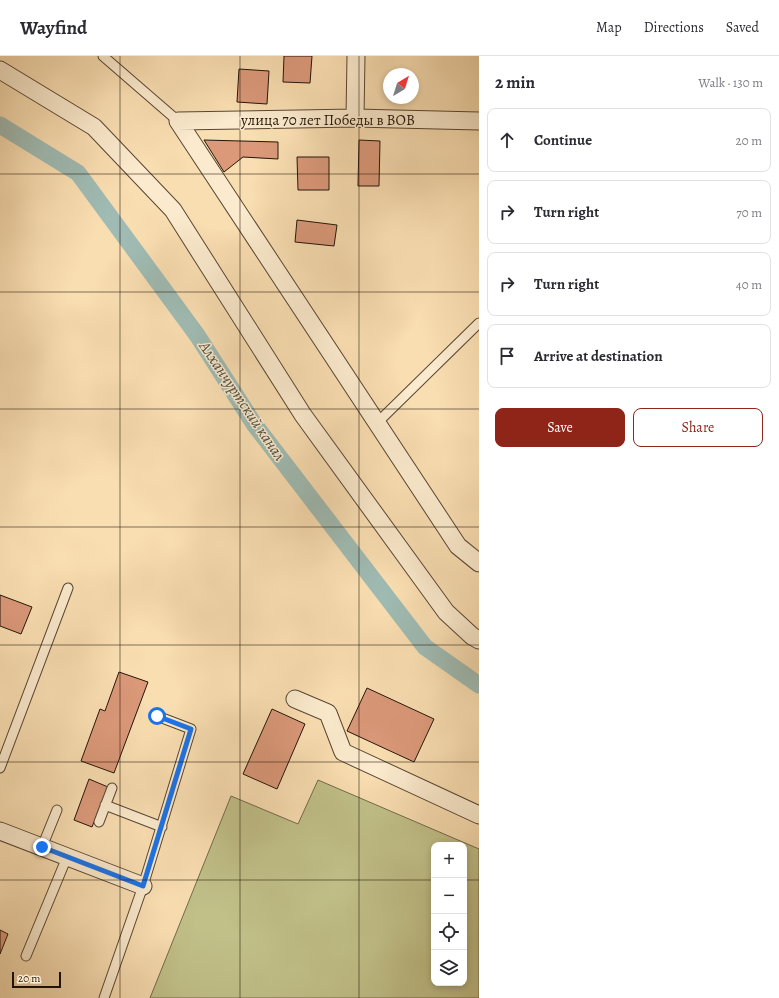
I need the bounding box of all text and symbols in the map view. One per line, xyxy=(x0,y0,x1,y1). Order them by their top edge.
text: Wayfind xyxy=(20,15,87,41)
text: Map xyxy=(596,18,622,37)
text: Directions xyxy=(644,18,704,37)
text: Saved xyxy=(726,18,759,37)
north arrow xyxy=(383,68,419,104)
text: 2 min xyxy=(495,71,535,94)
text: Walk · 130 m xyxy=(698,74,763,91)
street label: улица 70 лет Победы в ВОВ xyxy=(240,110,415,130)
icon: ahead xyxy=(496,129,518,151)
text: Continue xyxy=(534,130,592,150)
text: 20 m xyxy=(736,132,762,149)
icon: right xyxy=(496,201,518,223)
text: Turn right xyxy=(534,202,599,222)
text: 70 m xyxy=(736,204,762,221)
icon: right xyxy=(496,273,518,295)
text: Turn right xyxy=(534,274,599,294)
text: 40 m xyxy=(736,276,762,293)
water label: Алханчуртский канал xyxy=(193,336,291,466)
icon: arrive xyxy=(496,345,518,367)
text: Arrive at destination xyxy=(534,346,663,366)
button: Save xyxy=(495,408,625,447)
button: Share xyxy=(633,408,763,447)
route start xyxy=(148,707,166,725)
route end xyxy=(33,838,51,856)
map controls xyxy=(431,842,467,986)
button: + xyxy=(431,842,467,878)
button: − xyxy=(431,878,467,914)
button: locate xyxy=(431,914,467,950)
button: layers xyxy=(431,950,467,986)
scale bar xyxy=(12,970,61,989)
text: 20 m xyxy=(18,971,40,986)

